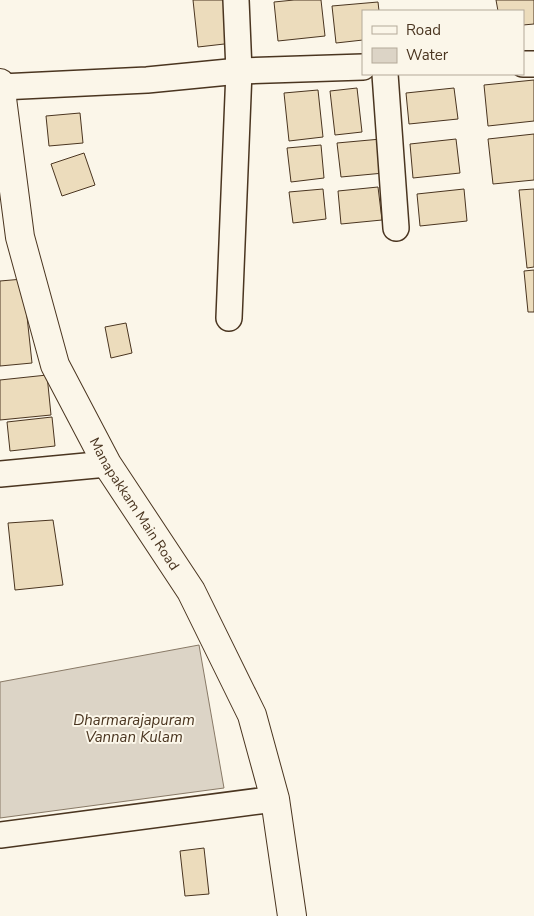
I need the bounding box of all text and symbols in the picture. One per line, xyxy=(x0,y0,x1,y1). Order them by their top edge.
legend xyxy=(362,10,524,75)
text: Road xyxy=(406,20,441,40)
text: Water xyxy=(406,45,449,65)
street label: Manapakkam Main Road xyxy=(85,434,184,574)
water label: Dharmarajapuram Vannan Kulam xyxy=(73,710,195,747)

